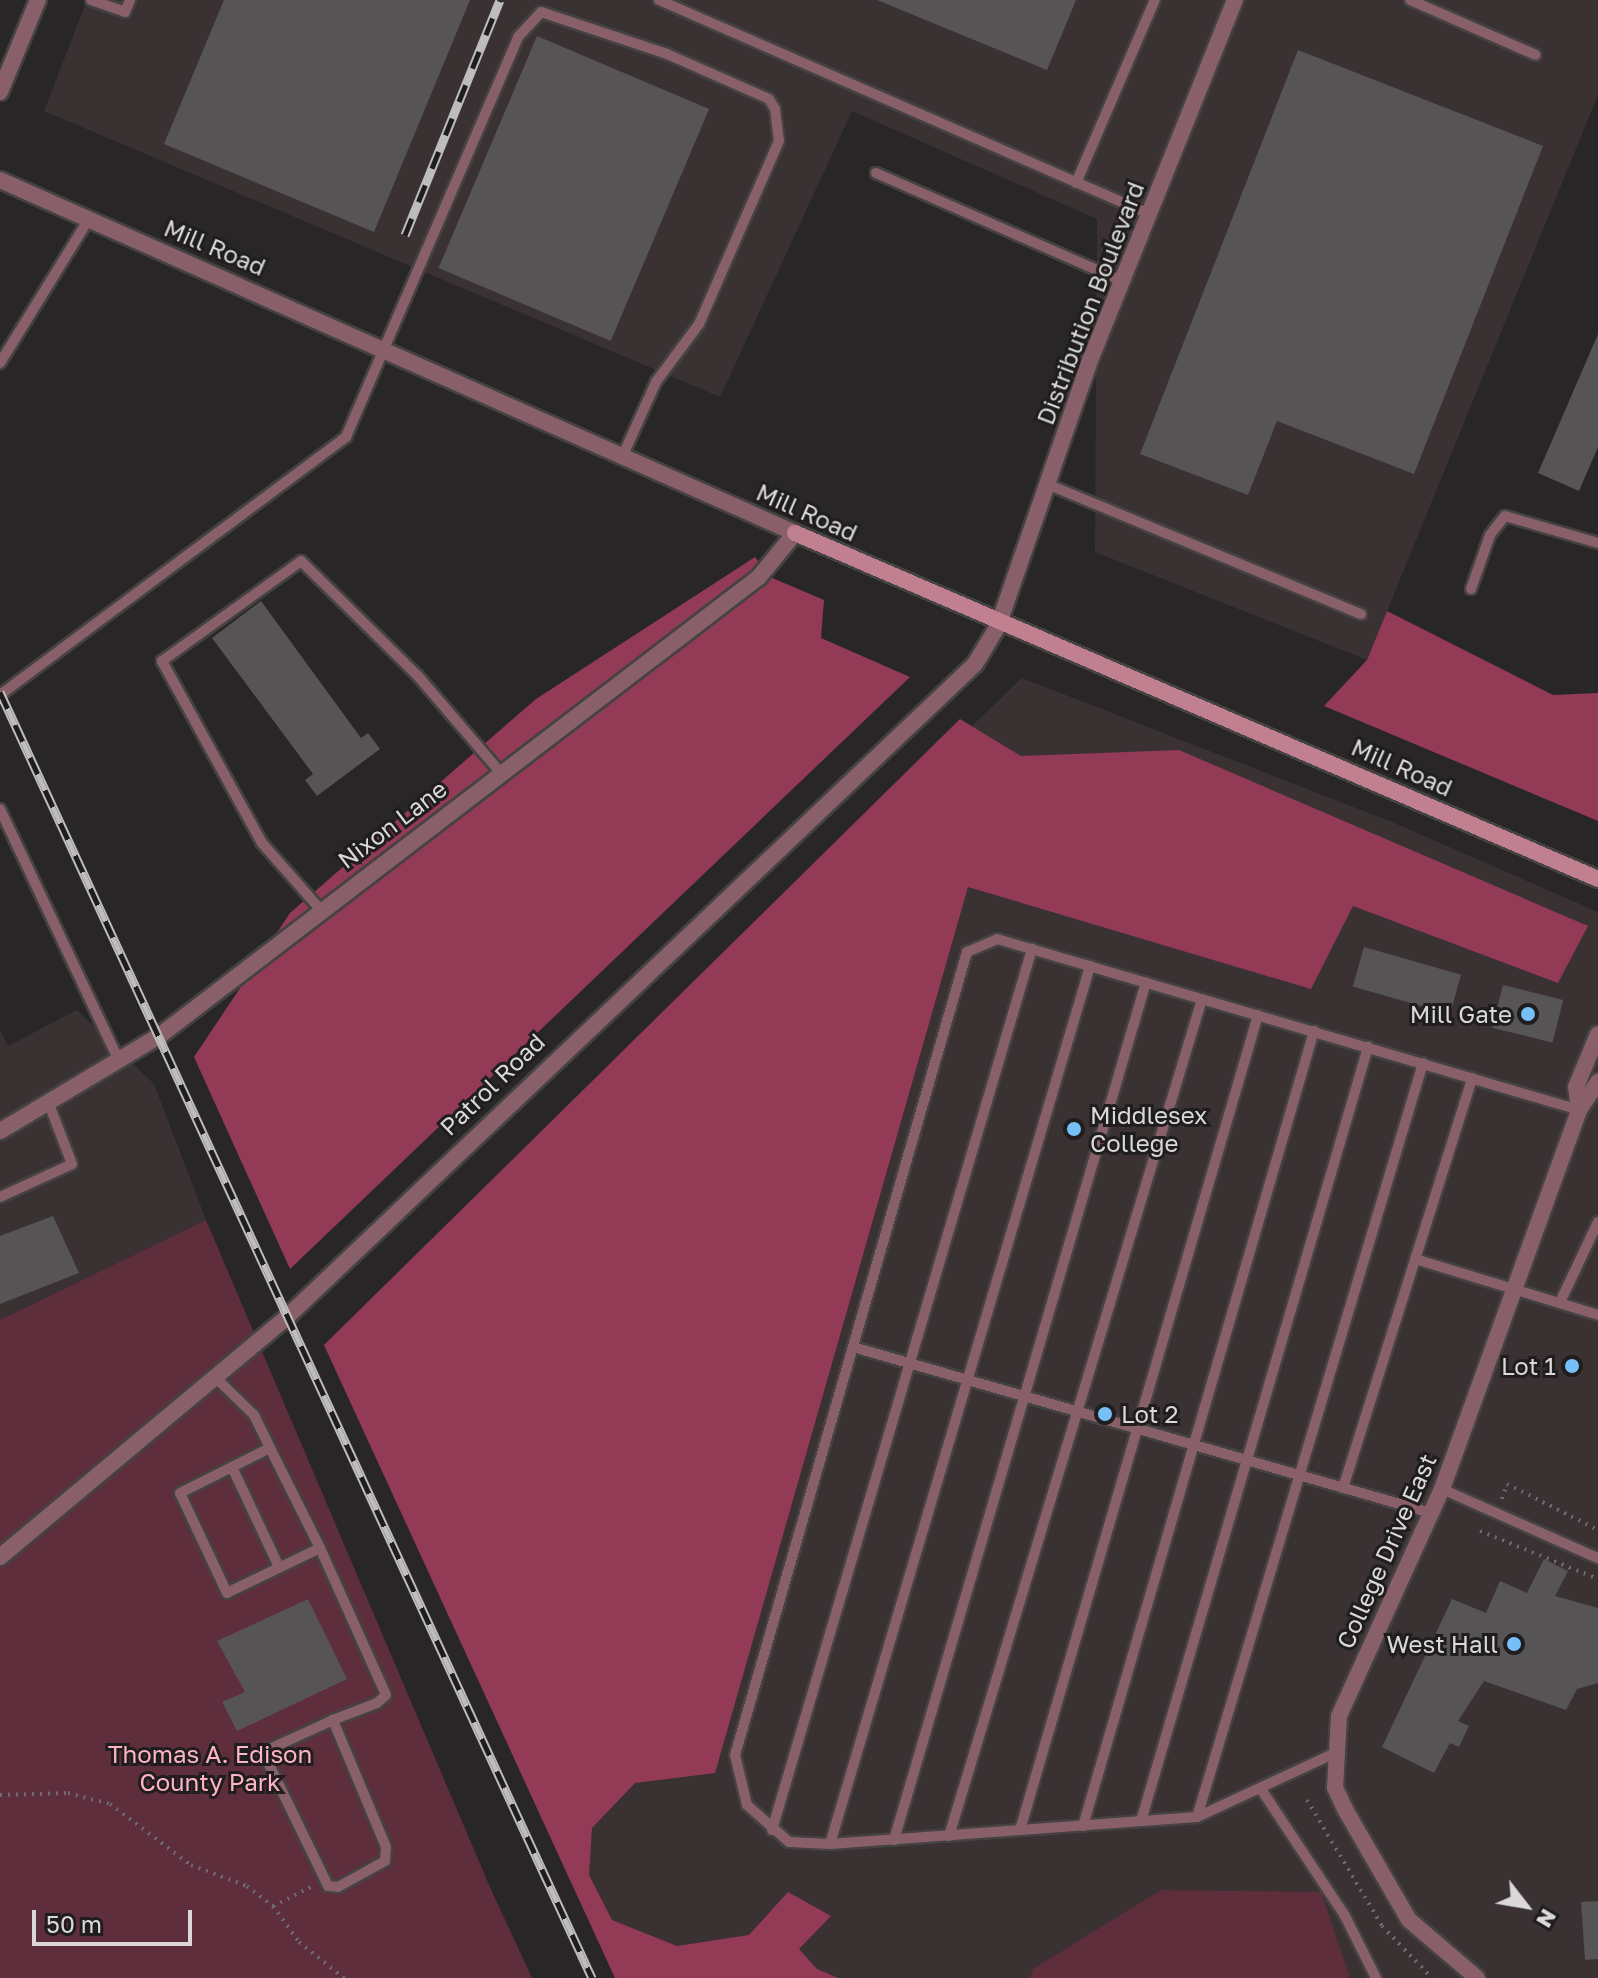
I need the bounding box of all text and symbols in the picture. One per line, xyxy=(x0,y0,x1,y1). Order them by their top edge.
street label: Distribution Boulevard xyxy=(1030,177,1150,429)
street label: Mill Road xyxy=(160,213,270,281)
street label: Mill Road xyxy=(752,477,862,547)
street label: Mill Road xyxy=(1347,732,1457,802)
street label: Nixon Lane xyxy=(332,774,452,874)
place label: Mill Gate xyxy=(1410,1000,1512,1028)
marker: Mill Gate xyxy=(1519,1005,1537,1023)
street label: Patrol Road xyxy=(434,1027,550,1141)
place label: Middlesex College xyxy=(1090,1101,1207,1157)
marker: Middlesex College xyxy=(1065,1120,1083,1138)
place label: Lot 1 xyxy=(1501,1352,1556,1380)
marker: Lot 1 xyxy=(1563,1357,1581,1375)
place label: Lot 2 xyxy=(1121,1400,1178,1428)
marker: Lot 2 xyxy=(1096,1405,1114,1423)
street label: College Drive East xyxy=(1330,1449,1442,1653)
place label: West Hall xyxy=(1387,1630,1498,1658)
marker: West Hall xyxy=(1505,1635,1523,1653)
park label: Thomas A. Edison County Park xyxy=(108,1740,312,1796)
north arrow xyxy=(1486,1866,1566,1946)
scale bar xyxy=(36,1894,196,1944)
text: N xyxy=(1531,1904,1563,1933)
text: 50 m xyxy=(46,1909,102,1938)

